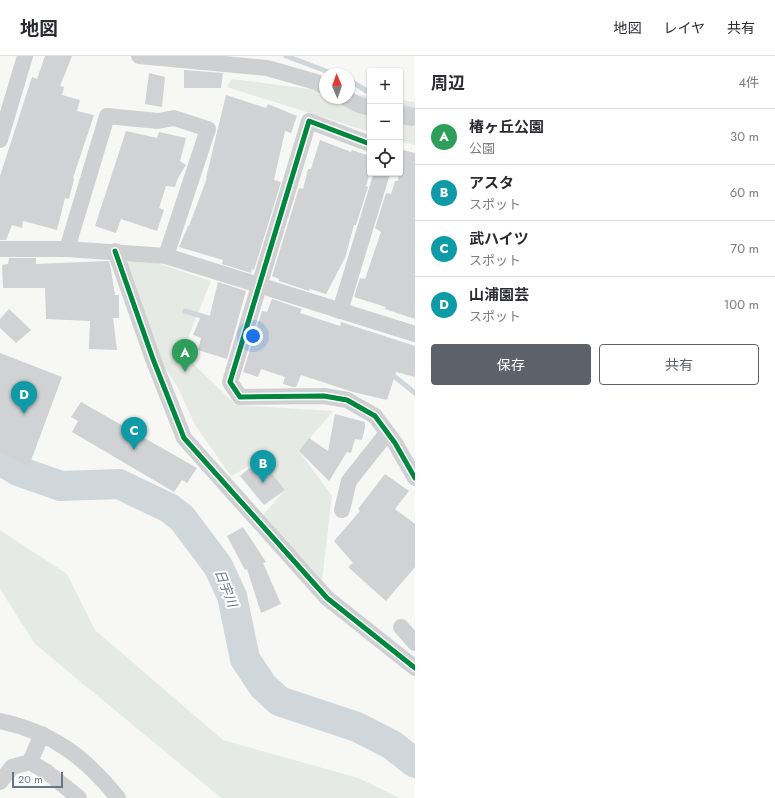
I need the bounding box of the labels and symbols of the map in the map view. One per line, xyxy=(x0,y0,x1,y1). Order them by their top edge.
north arrow xyxy=(319,68,355,104)
your location xyxy=(243,326,263,346)
pin: A xyxy=(172,339,198,372)
pin: D xyxy=(11,381,37,414)
pin: C xyxy=(121,417,147,450)
pin: B xyxy=(250,450,276,483)
water label: 日宇川 xyxy=(210,566,243,611)
scale bar xyxy=(12,770,63,789)

